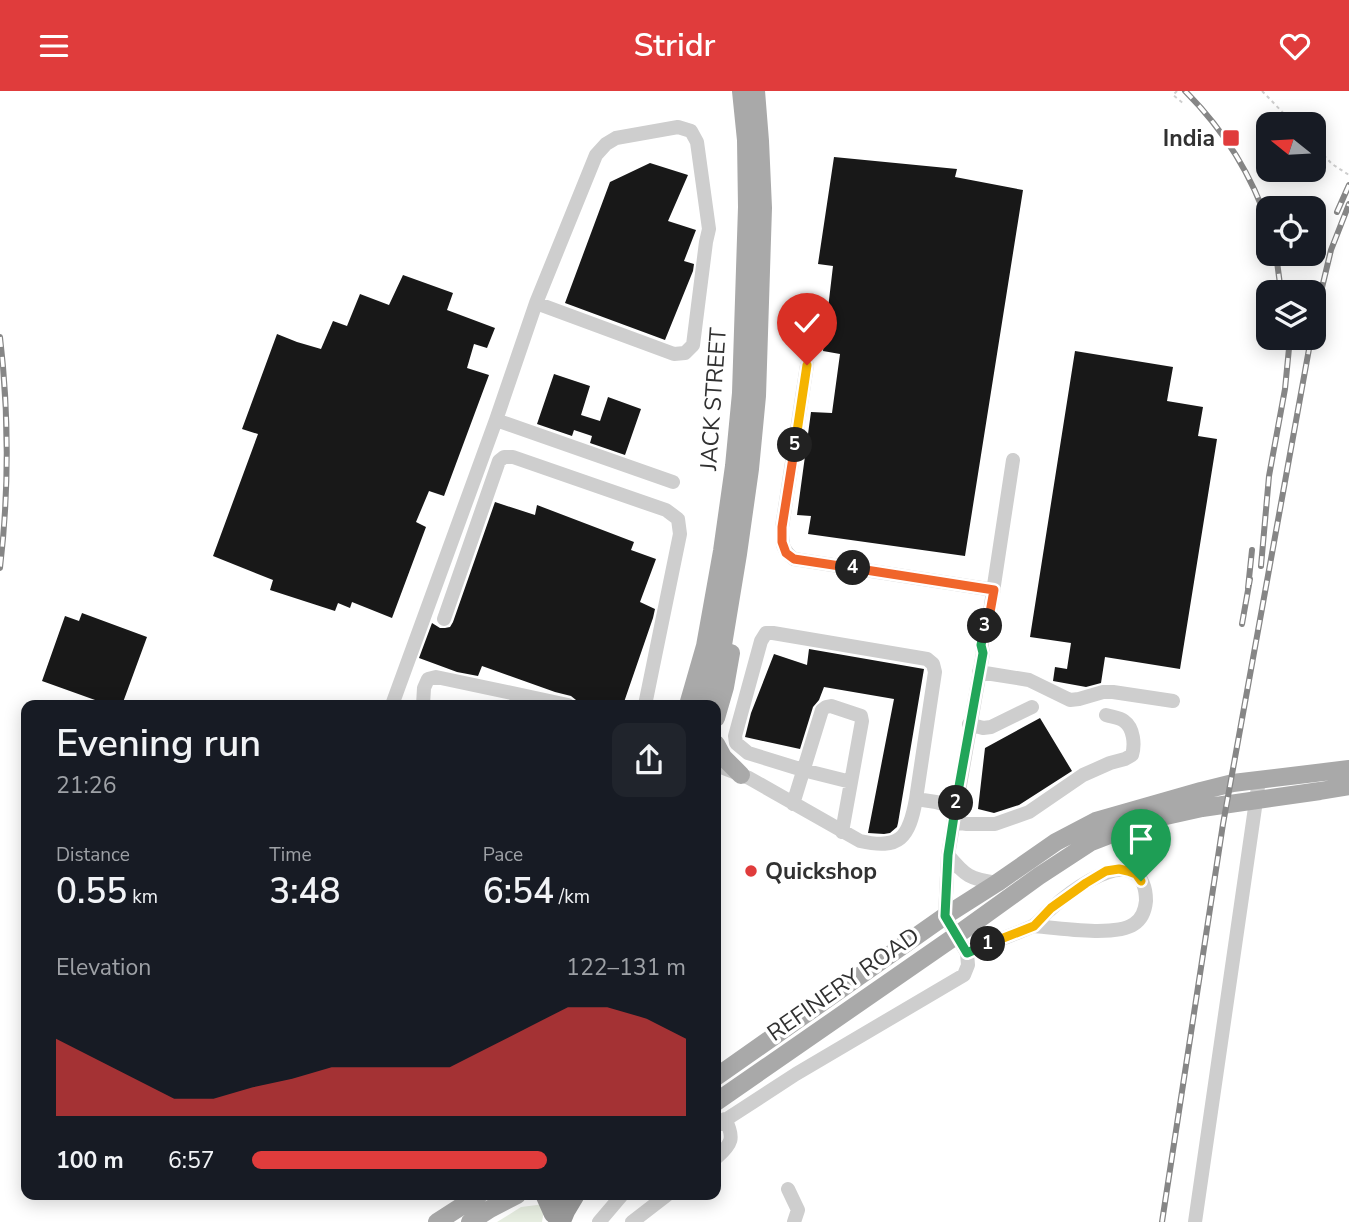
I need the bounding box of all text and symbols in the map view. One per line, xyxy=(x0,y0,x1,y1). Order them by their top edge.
text: Stridr xyxy=(633,24,716,67)
icon: menu xyxy=(35,27,73,65)
icon: heart xyxy=(1276,27,1314,65)
north arrow xyxy=(1256,112,1326,182)
map controls xyxy=(1256,112,1326,350)
place label: India xyxy=(1163,123,1215,154)
marker: India xyxy=(1221,128,1241,148)
button: locate xyxy=(1256,196,1326,266)
button: layers xyxy=(1256,280,1326,350)
pin xyxy=(777,293,837,365)
icon: check xyxy=(788,304,826,342)
street label: JACK STREET xyxy=(693,326,734,472)
pin: 5 xyxy=(778,427,812,463)
text: 5 xyxy=(789,431,800,457)
pin: 4 xyxy=(836,551,870,585)
text: 4 xyxy=(847,554,858,580)
pin: 3 xyxy=(968,609,1002,643)
text: 3 xyxy=(979,612,990,638)
text: Evening run xyxy=(56,718,261,769)
button: share xyxy=(612,723,686,797)
text: 21:26 xyxy=(56,770,116,801)
pin: 2 xyxy=(939,785,974,821)
text: 2 xyxy=(950,789,961,815)
pin xyxy=(1111,809,1171,881)
icon: arrive xyxy=(1122,820,1160,858)
text: Distance xyxy=(56,842,130,868)
text: Time xyxy=(269,842,312,868)
text: Pace xyxy=(483,842,523,868)
place label: Quickshop xyxy=(765,856,877,887)
marker: Quickshop xyxy=(743,863,759,879)
text: 0.55 xyxy=(56,868,127,915)
text: 3:48 xyxy=(269,868,341,915)
text: 6:54 xyxy=(483,868,554,915)
text: km xyxy=(127,884,158,910)
text: /km xyxy=(554,884,590,910)
street label: REFINERY ROAD xyxy=(761,920,926,1048)
pin: 1 xyxy=(970,927,1006,961)
text: 1 xyxy=(982,930,993,956)
text: Elevation xyxy=(56,952,151,983)
text: 122–131 m xyxy=(566,952,686,983)
text: 100 m xyxy=(56,1145,124,1176)
text: 6:57 xyxy=(168,1145,215,1176)

